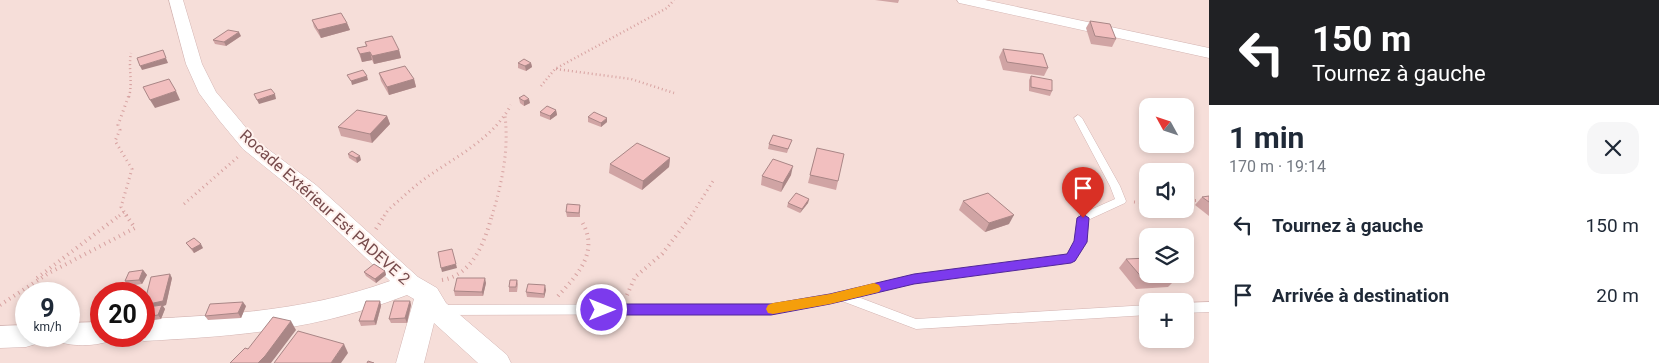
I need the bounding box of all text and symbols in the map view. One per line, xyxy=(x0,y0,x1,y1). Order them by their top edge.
text: 150 m xyxy=(1312,19,1411,60)
icon: left xyxy=(1229,20,1294,85)
text: Tournez à gauche xyxy=(1312,61,1486,86)
north arrow xyxy=(1139,98,1194,152)
map controls xyxy=(1139,98,1194,348)
text: 1 min xyxy=(1229,120,1304,155)
button: close xyxy=(1587,122,1639,174)
street label: Rocade Extérieur Est PADEVE 2 xyxy=(236,126,414,288)
text: 170 m · 19:14 xyxy=(1229,157,1326,176)
button: sound xyxy=(1139,163,1194,218)
pin xyxy=(1062,167,1104,218)
icon: arrive xyxy=(1069,174,1097,202)
icon: left xyxy=(1229,211,1257,239)
text: Tournez à gauche xyxy=(1272,214,1423,237)
text: 150 m xyxy=(1586,214,1639,237)
button: layers xyxy=(1139,228,1194,283)
icon: arrive xyxy=(1229,281,1257,309)
speed limit sign: 20 xyxy=(90,282,155,347)
position arrow xyxy=(575,283,627,335)
text: Arrivée à destination xyxy=(1272,284,1449,307)
text: 20 m xyxy=(1596,284,1639,307)
button: + xyxy=(1139,293,1194,348)
text: 9 xyxy=(40,294,55,323)
text: km/h xyxy=(33,320,62,334)

